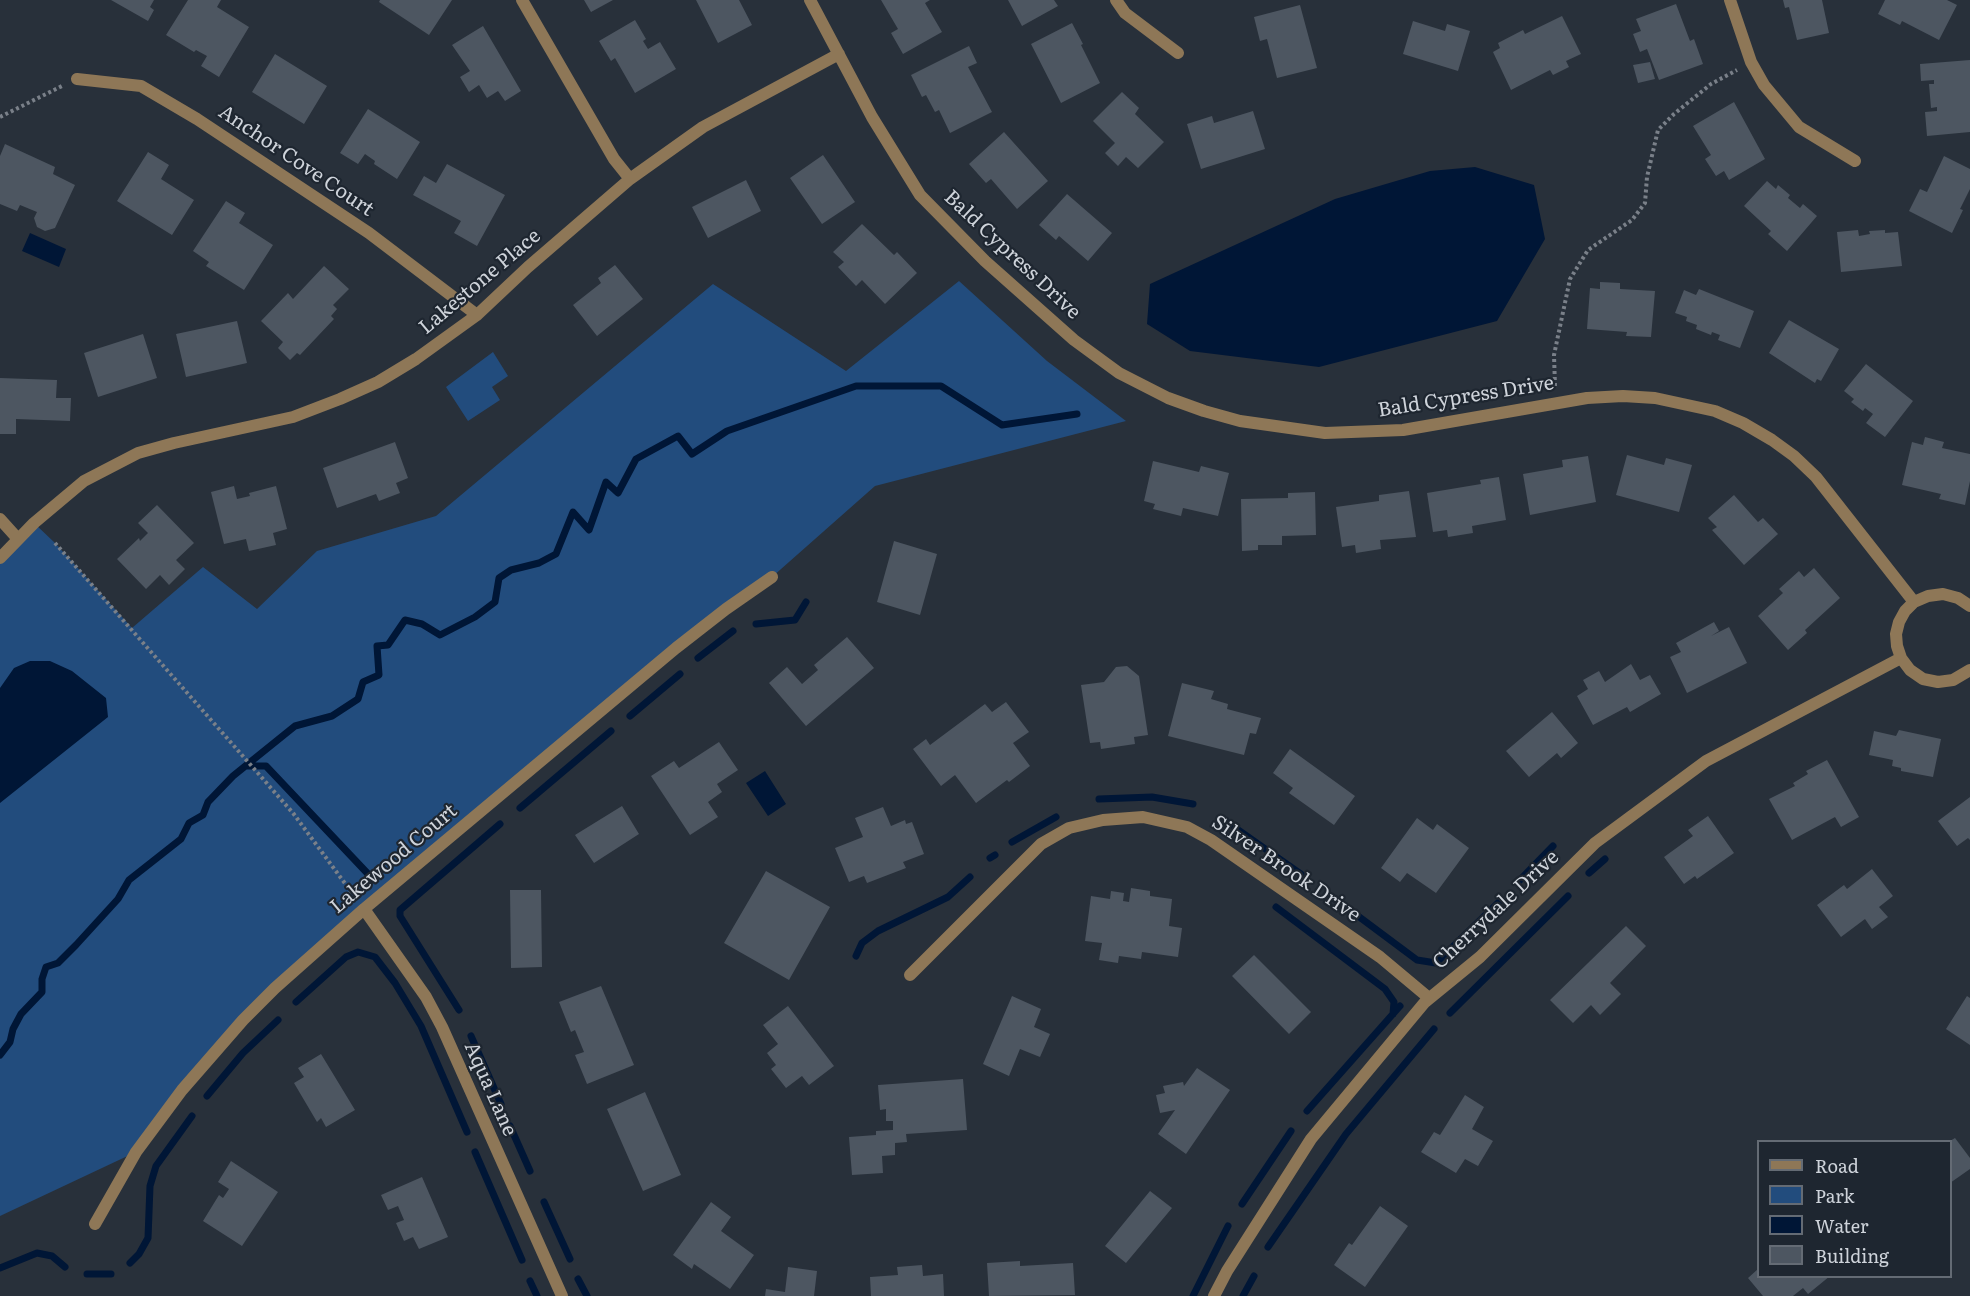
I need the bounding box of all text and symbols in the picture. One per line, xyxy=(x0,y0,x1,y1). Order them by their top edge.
street label: Anchor Cove Court xyxy=(214,100,378,222)
street label: Bald Cypress Drive xyxy=(939,186,1085,324)
street label: Lakestone Place xyxy=(414,224,546,340)
street label: Bald Cypress Drive xyxy=(1376,371,1556,423)
street label: Lakewood Court xyxy=(326,799,462,919)
street label: Silver Brook Drive xyxy=(1207,810,1365,928)
street label: Cherrydale Drive xyxy=(1428,845,1564,975)
street label: Aqua Lane xyxy=(459,1038,521,1140)
legend xyxy=(1757,1140,1952,1278)
text: Road xyxy=(1815,1152,1859,1179)
text: Park xyxy=(1815,1182,1854,1209)
text: Water xyxy=(1815,1212,1868,1239)
text: Building xyxy=(1815,1242,1889,1269)

